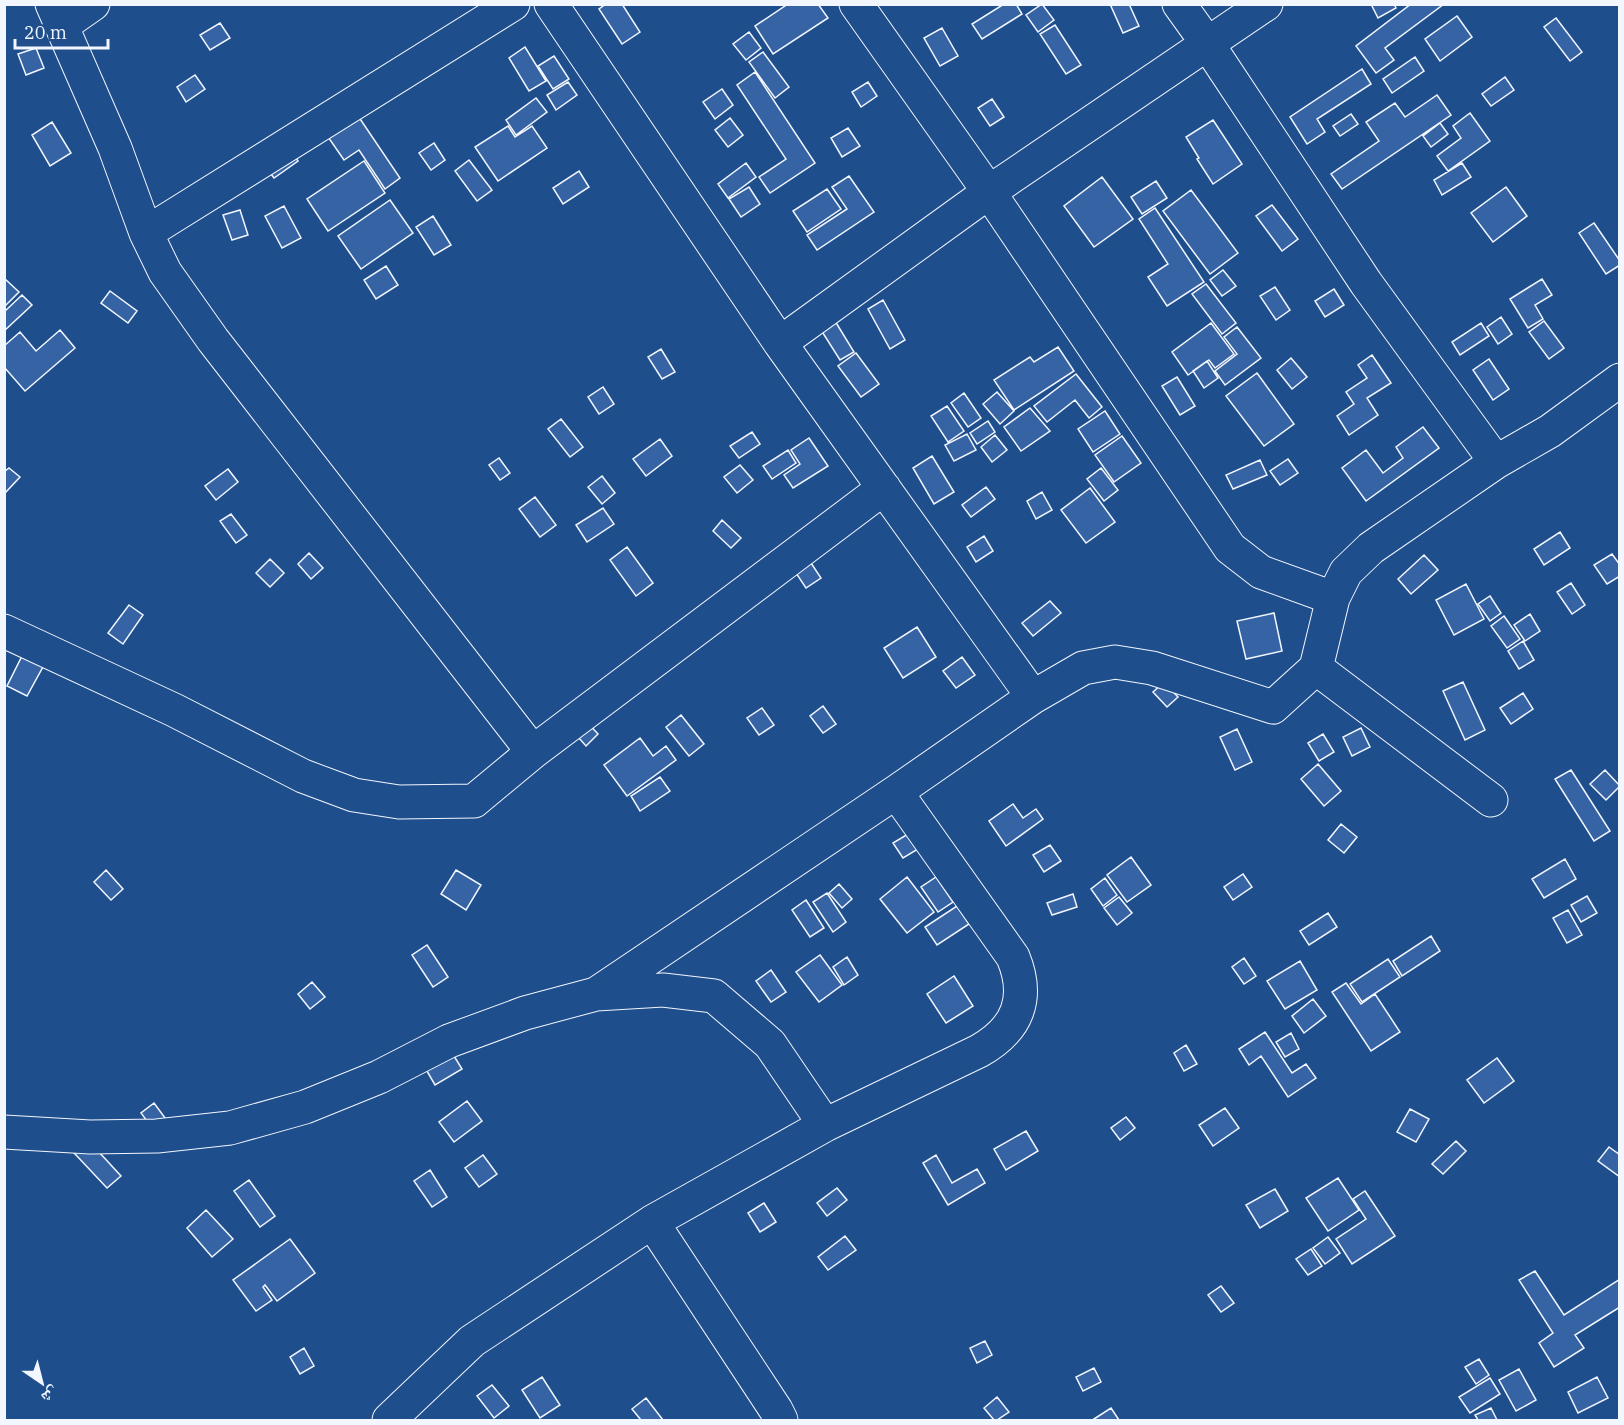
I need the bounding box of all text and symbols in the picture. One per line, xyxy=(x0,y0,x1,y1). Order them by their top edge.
scale bar xyxy=(15,12,108,50)
text: 20 m xyxy=(24,21,67,44)
north arrow xyxy=(12,1353,72,1413)
text: ش xyxy=(38,1382,63,1408)

